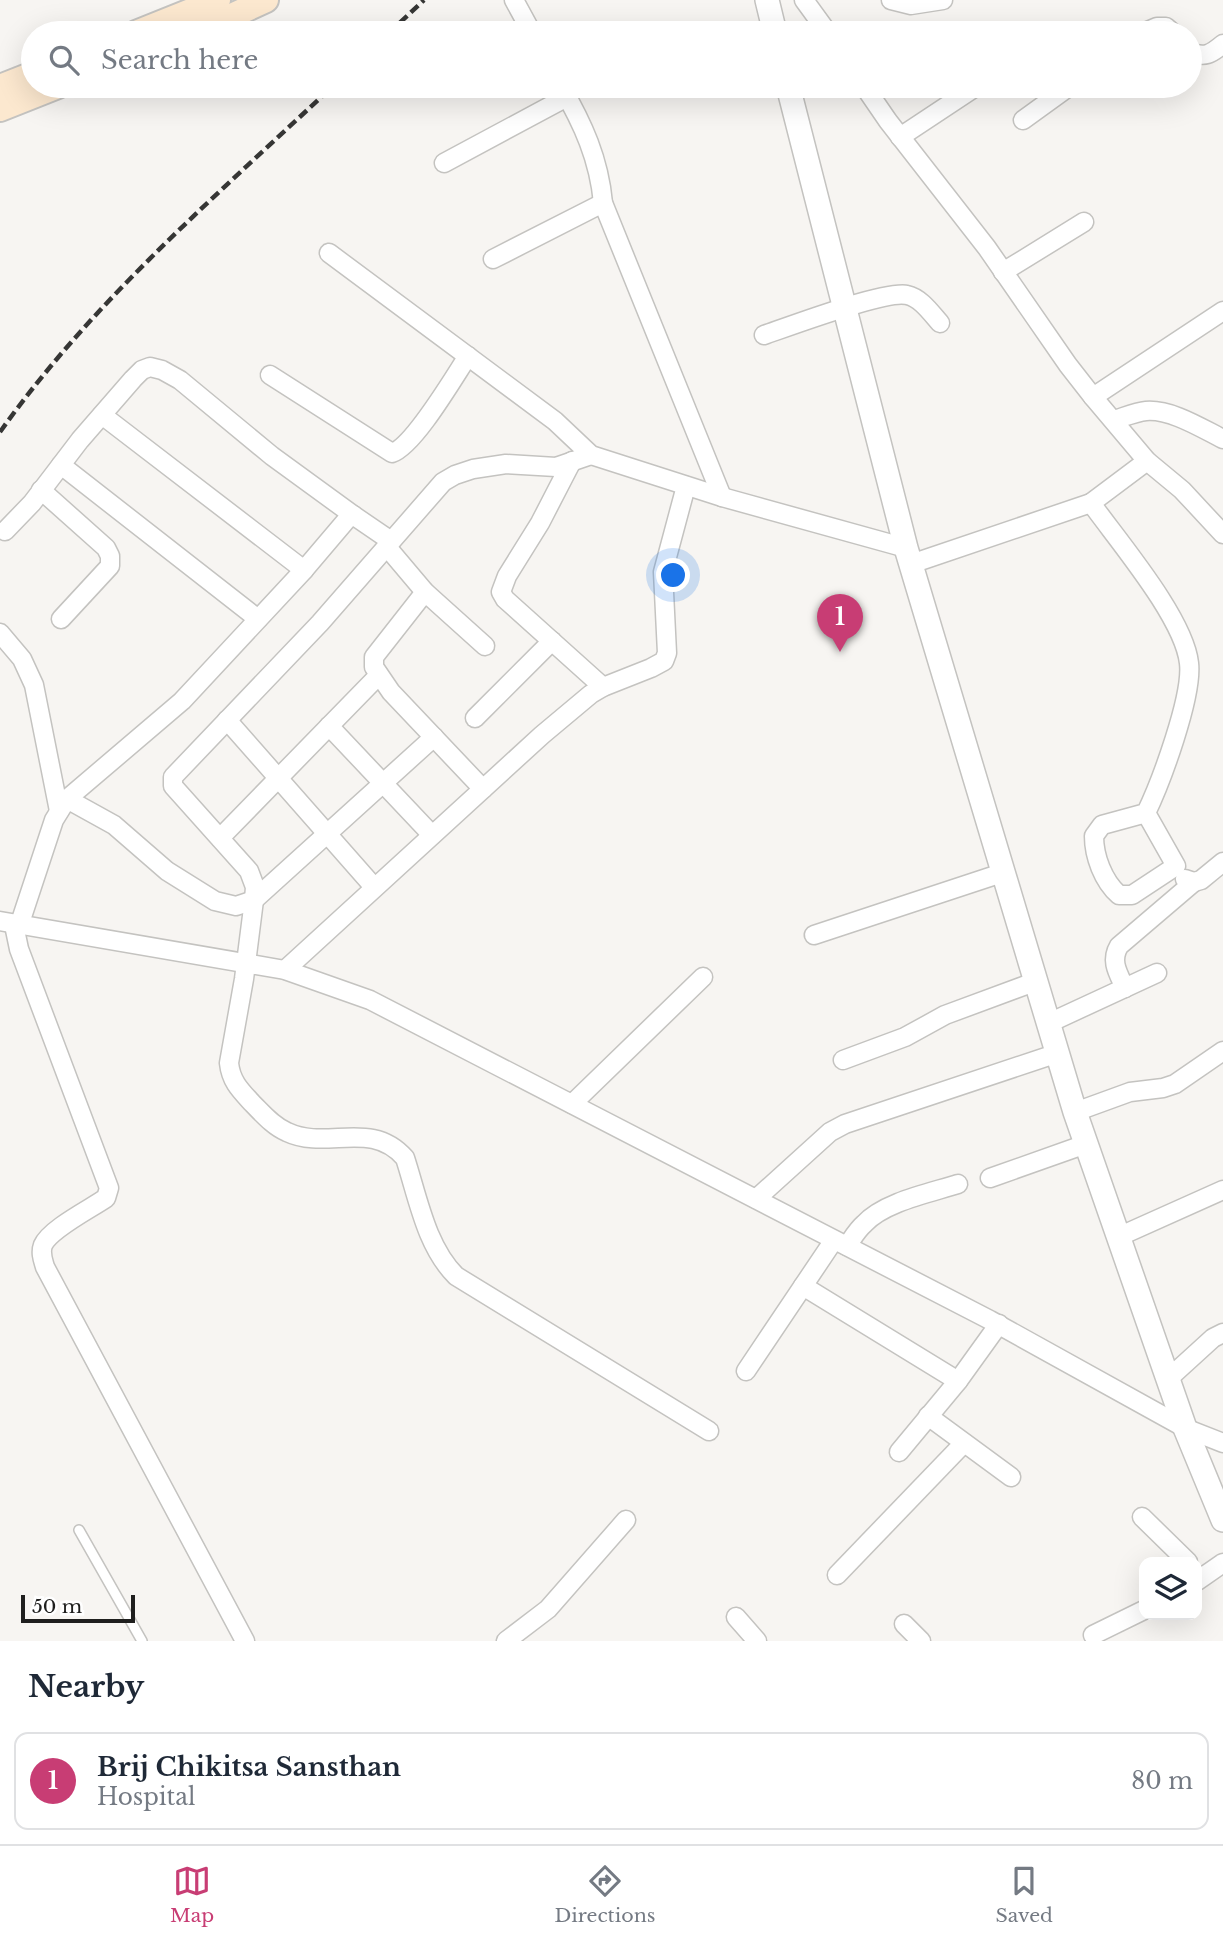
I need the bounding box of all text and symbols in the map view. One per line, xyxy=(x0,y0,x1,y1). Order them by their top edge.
search box xyxy=(21,21,1202,98)
icon: search xyxy=(45,41,83,79)
text: Search here xyxy=(101,44,258,76)
your location xyxy=(656,558,690,592)
pin: 1 xyxy=(817,594,863,652)
map controls xyxy=(1139,1557,1202,1620)
button: layers xyxy=(1139,1557,1202,1620)
scale bar xyxy=(21,1592,135,1624)
text: 50 m xyxy=(32,1595,82,1618)
text: Nearby xyxy=(28,1668,144,1705)
text: Brij Chikitsa Sansthan xyxy=(97,1751,401,1783)
text: 1 xyxy=(48,1767,58,1795)
text: 80 m xyxy=(1131,1767,1193,1795)
text: Hospital xyxy=(97,1783,196,1811)
tab: Map xyxy=(170,1862,214,1927)
tab: Directions xyxy=(554,1862,655,1927)
tab: Saved xyxy=(996,1862,1053,1927)

